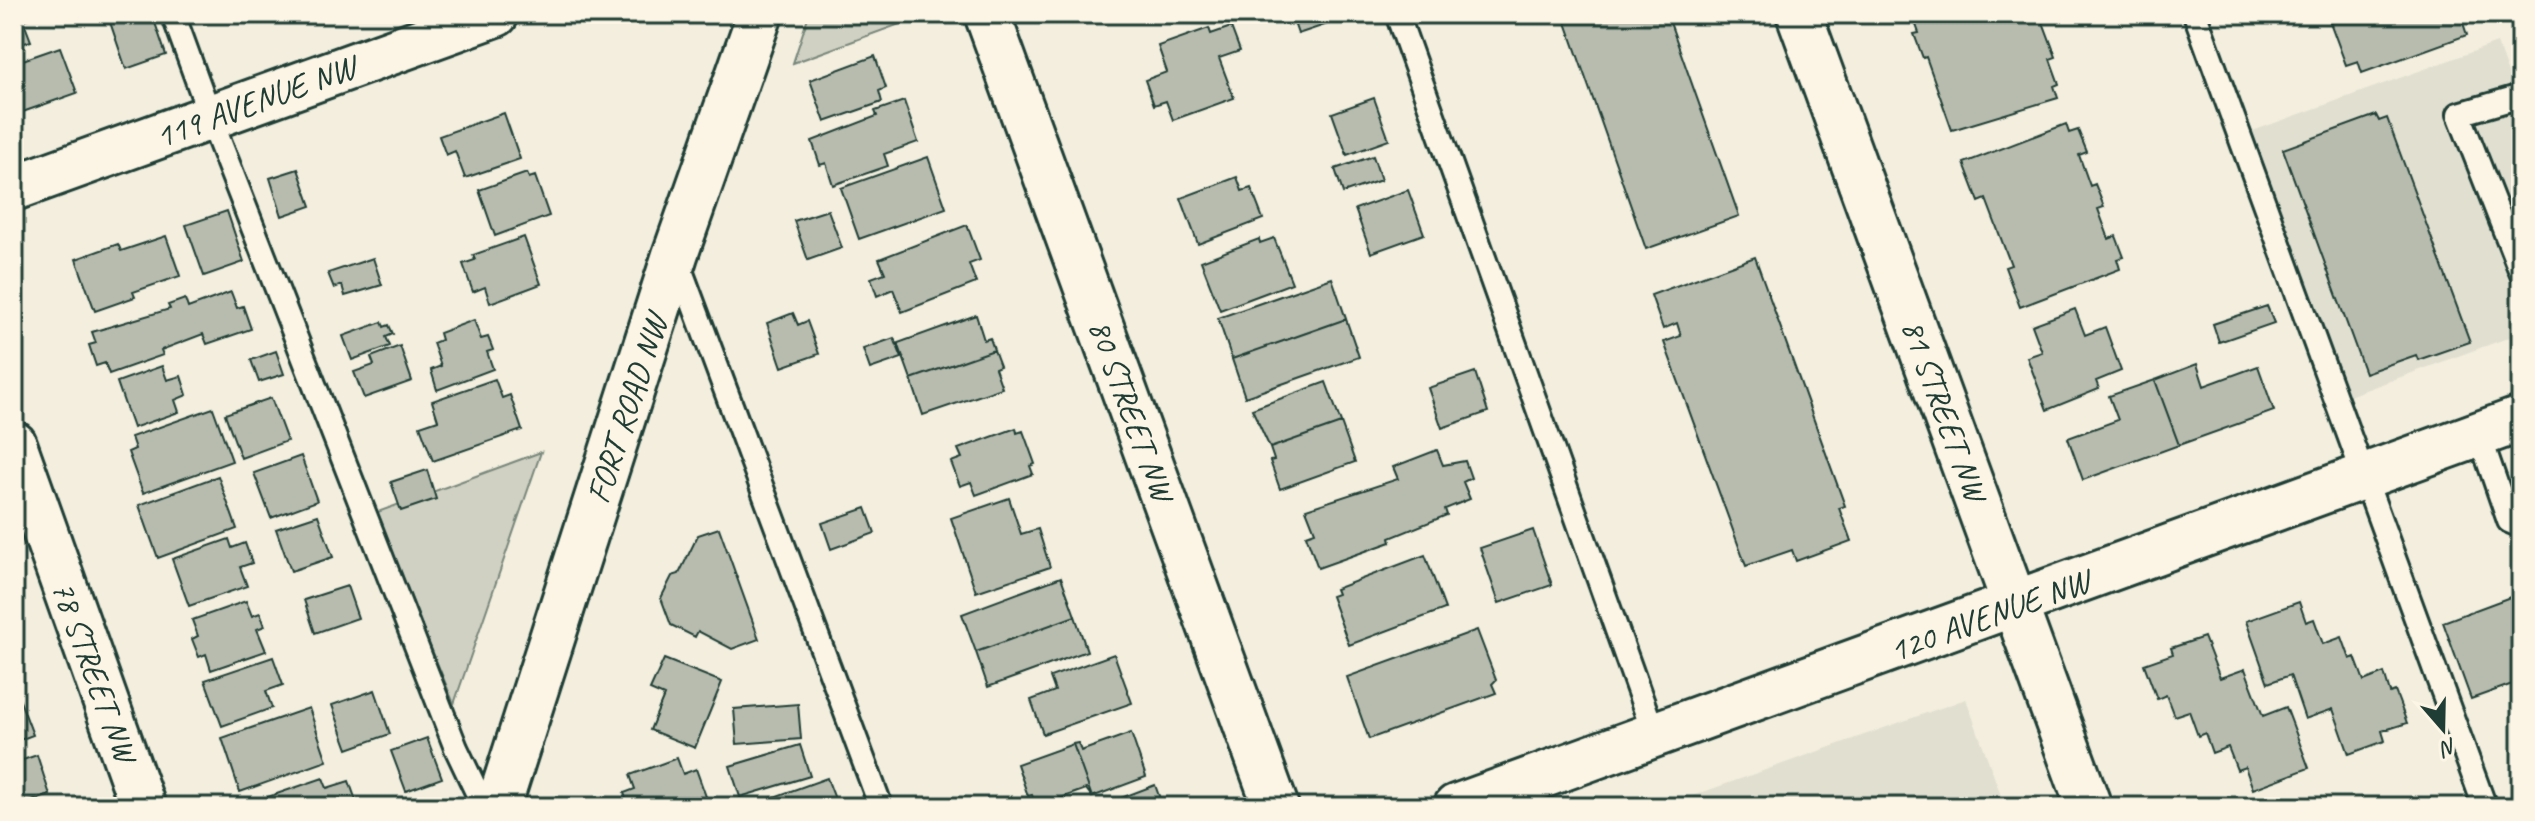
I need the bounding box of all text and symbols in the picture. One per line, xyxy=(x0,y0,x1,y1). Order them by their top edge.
street label: 119 AVENUE NW xyxy=(149,44,366,158)
street label: FORT ROAD NW xyxy=(576,305,679,508)
street label: 80 STREET NW xyxy=(1079,313,1185,510)
street label: 81 STREET NW xyxy=(1892,313,1998,510)
street label: 120 AVENUE NW xyxy=(1883,558,2100,672)
street label: 78 STREET NW xyxy=(42,574,148,771)
north arrow xyxy=(2403,689,2483,769)
text: N xyxy=(2435,731,2461,763)

